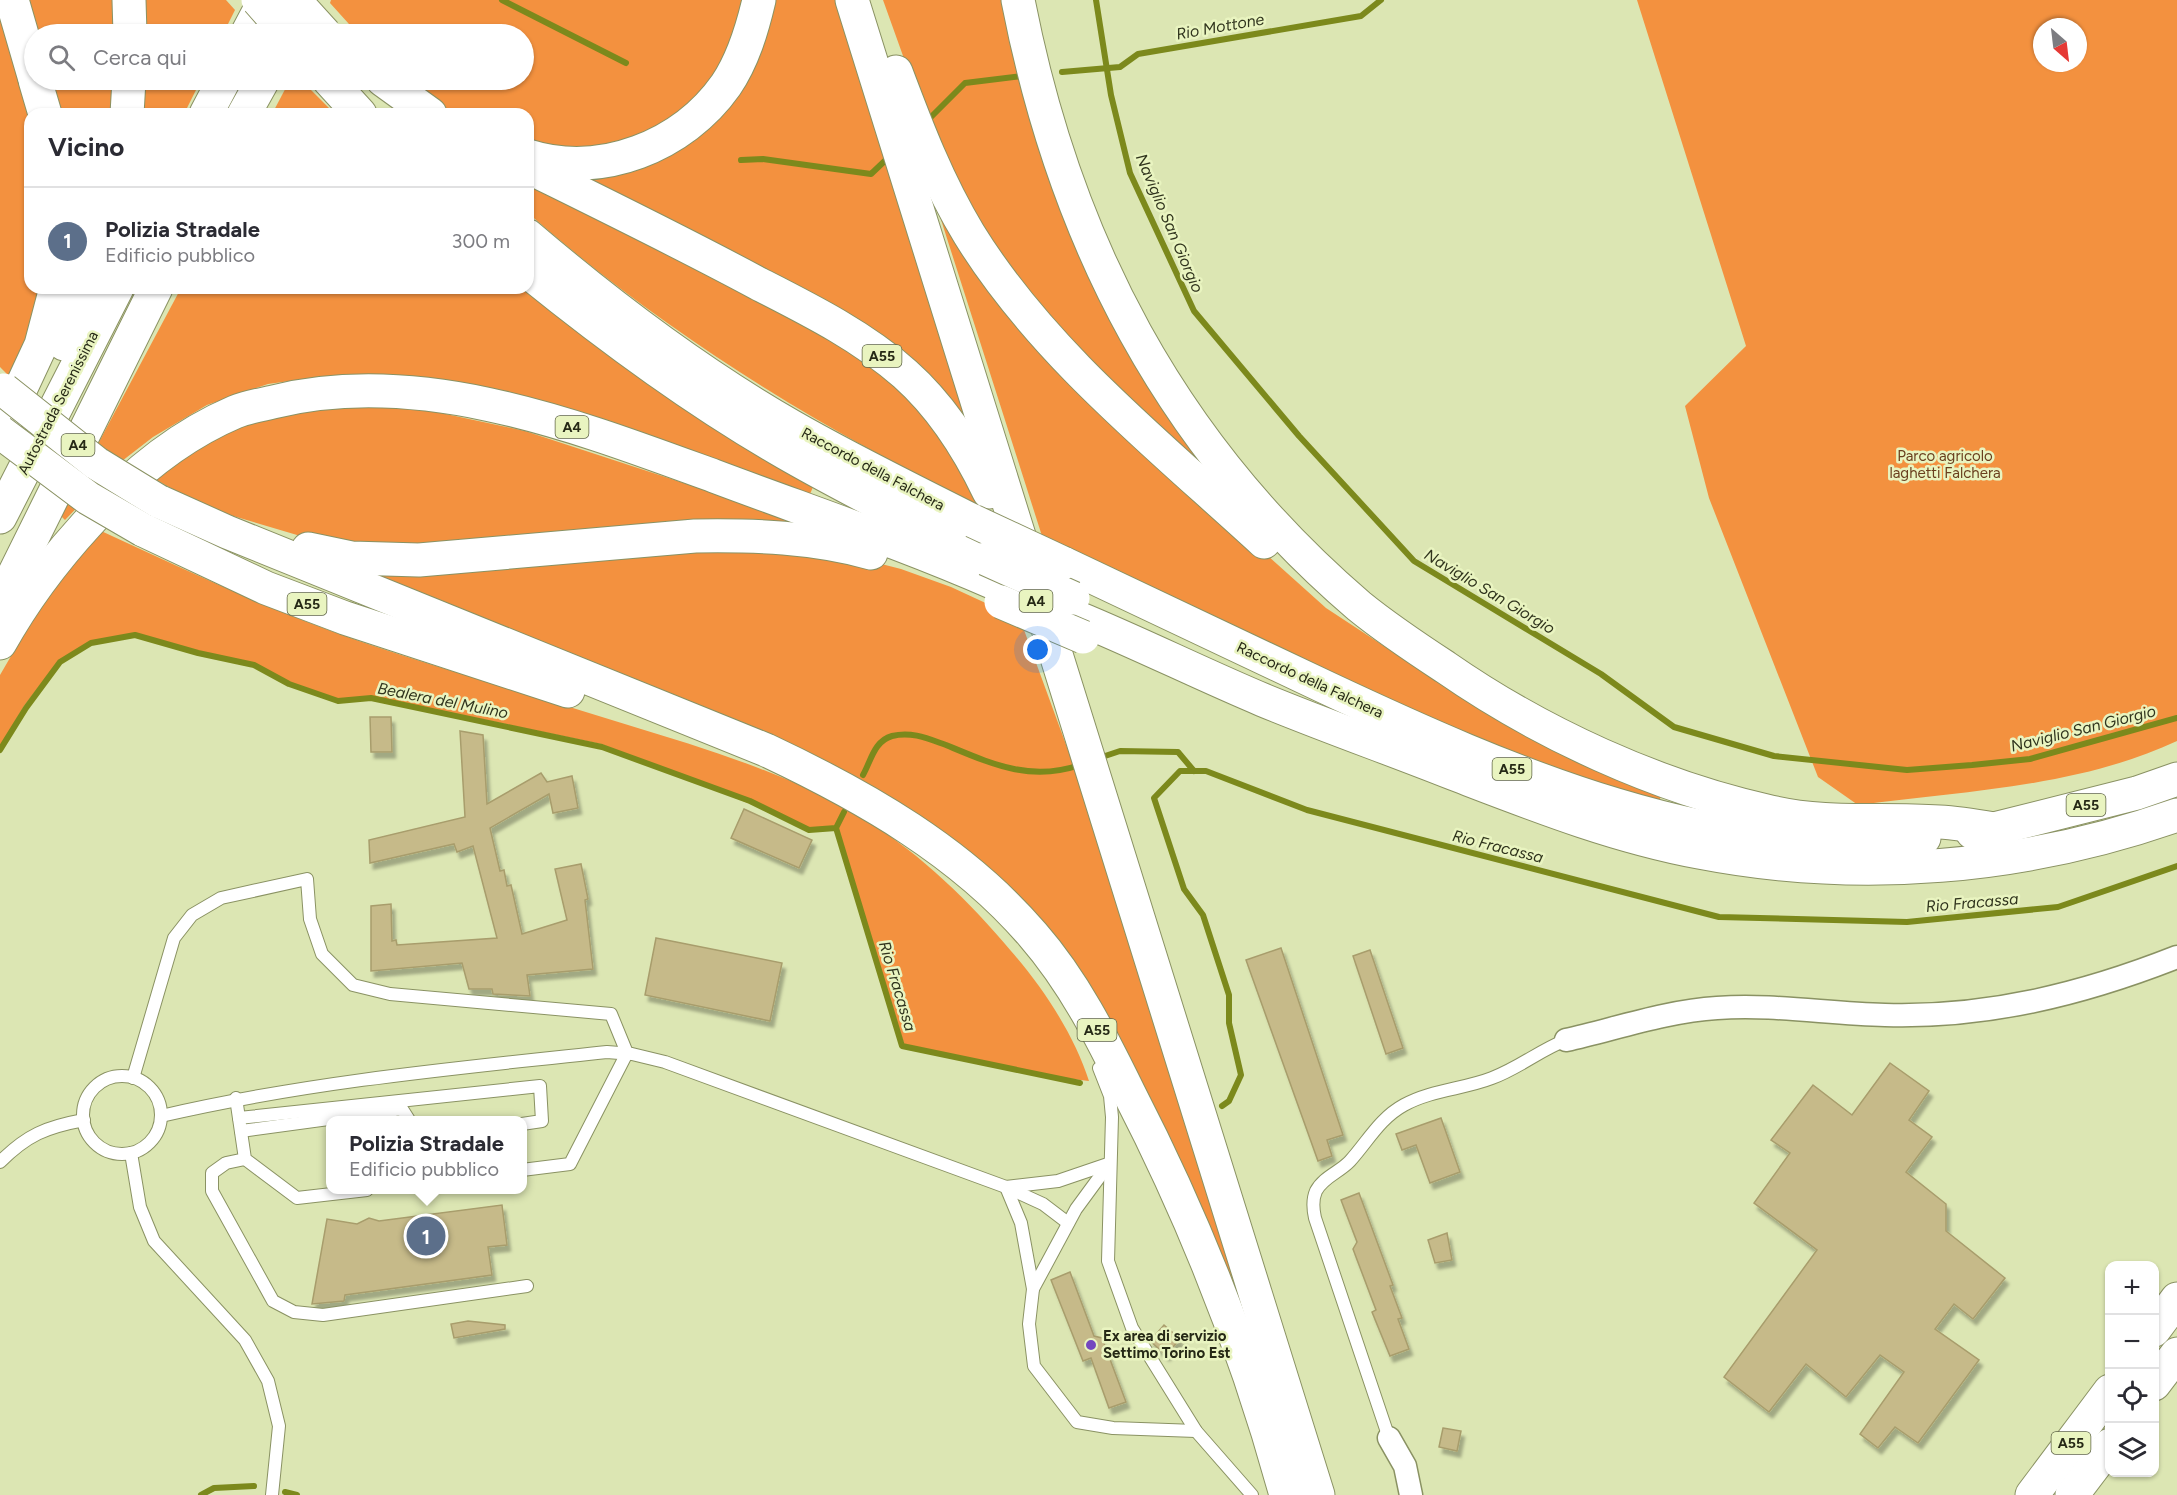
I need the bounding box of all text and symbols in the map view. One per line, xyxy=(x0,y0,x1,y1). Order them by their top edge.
water label: Rio Mottone xyxy=(1175,9,1266,44)
north arrow xyxy=(2033,18,2087,72)
search box xyxy=(24,24,534,90)
icon: search xyxy=(45,41,78,74)
text: Cerca qui xyxy=(93,44,187,71)
text: Vicino xyxy=(48,131,124,163)
water label: Naviglio San Giorgio xyxy=(1132,151,1207,295)
text: Polizia Stradale xyxy=(105,216,260,243)
text: 1 xyxy=(63,229,72,253)
text: 300 m xyxy=(452,229,510,253)
text: Edificio pubblico xyxy=(105,243,255,267)
street label: Autostrada Serenissima xyxy=(14,328,102,478)
road number: A55 xyxy=(862,345,902,367)
road number: A4 xyxy=(556,416,588,438)
street label: Raccordo della Falchera xyxy=(798,424,948,514)
road number: A4 xyxy=(62,434,94,456)
park label: Parco agricolo laghetti Falchera xyxy=(1889,447,2001,482)
water label: Naviglio San Giorgio xyxy=(1421,545,1558,638)
road number: A4 xyxy=(1020,590,1052,612)
road number: A55 xyxy=(288,593,326,615)
your location xyxy=(1023,635,1052,664)
street label: Raccordo della Falchera xyxy=(1234,638,1386,722)
water label: Bealera del Mulino xyxy=(376,679,510,722)
water label: Naviglio San Giorgio xyxy=(2009,701,2158,756)
road number: A55 xyxy=(1492,758,1532,780)
road number: A55 xyxy=(2066,794,2106,816)
water label: Rio Fracassa xyxy=(1451,826,1545,867)
water label: Rio Fracassa xyxy=(1925,889,2019,916)
water label: Rio Fracassa xyxy=(875,939,920,1033)
road number: A55 xyxy=(1078,1019,1116,1041)
popup xyxy=(326,1116,527,1194)
text: Polizia Stradale xyxy=(349,1130,504,1157)
text: Edificio pubblico xyxy=(349,1157,499,1181)
pin: 1 xyxy=(406,1214,446,1258)
map controls xyxy=(2105,1261,2159,1477)
button: + xyxy=(2105,1261,2159,1315)
button: − xyxy=(2105,1315,2159,1369)
place label: Ex area di servizio Settimo Torino Est xyxy=(1103,1327,1231,1362)
marker: Ex area di servizio Settimo Torino Est xyxy=(1084,1338,1098,1352)
button: locate xyxy=(2105,1369,2159,1423)
button: layers xyxy=(2105,1423,2159,1477)
road number: A55 xyxy=(2052,1432,2090,1454)

